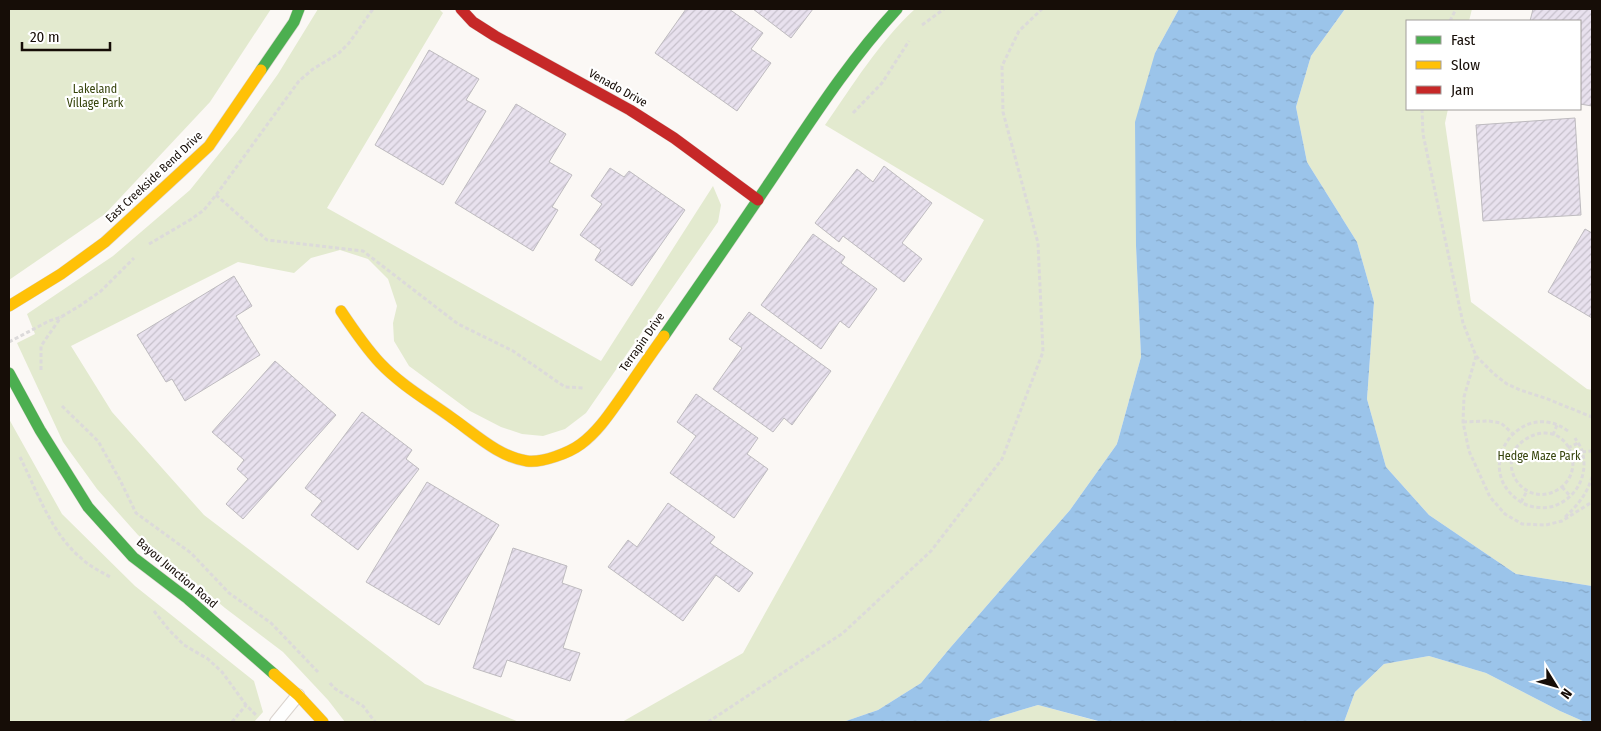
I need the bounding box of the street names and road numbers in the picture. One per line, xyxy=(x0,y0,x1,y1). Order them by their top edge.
street label: Venado Drive xyxy=(586,66,650,110)
street label: East Creekside Bend Drive xyxy=(103,128,205,225)
street label: Terrapin Drive xyxy=(617,310,667,374)
street label: Bayou Junction Road xyxy=(134,535,220,611)

